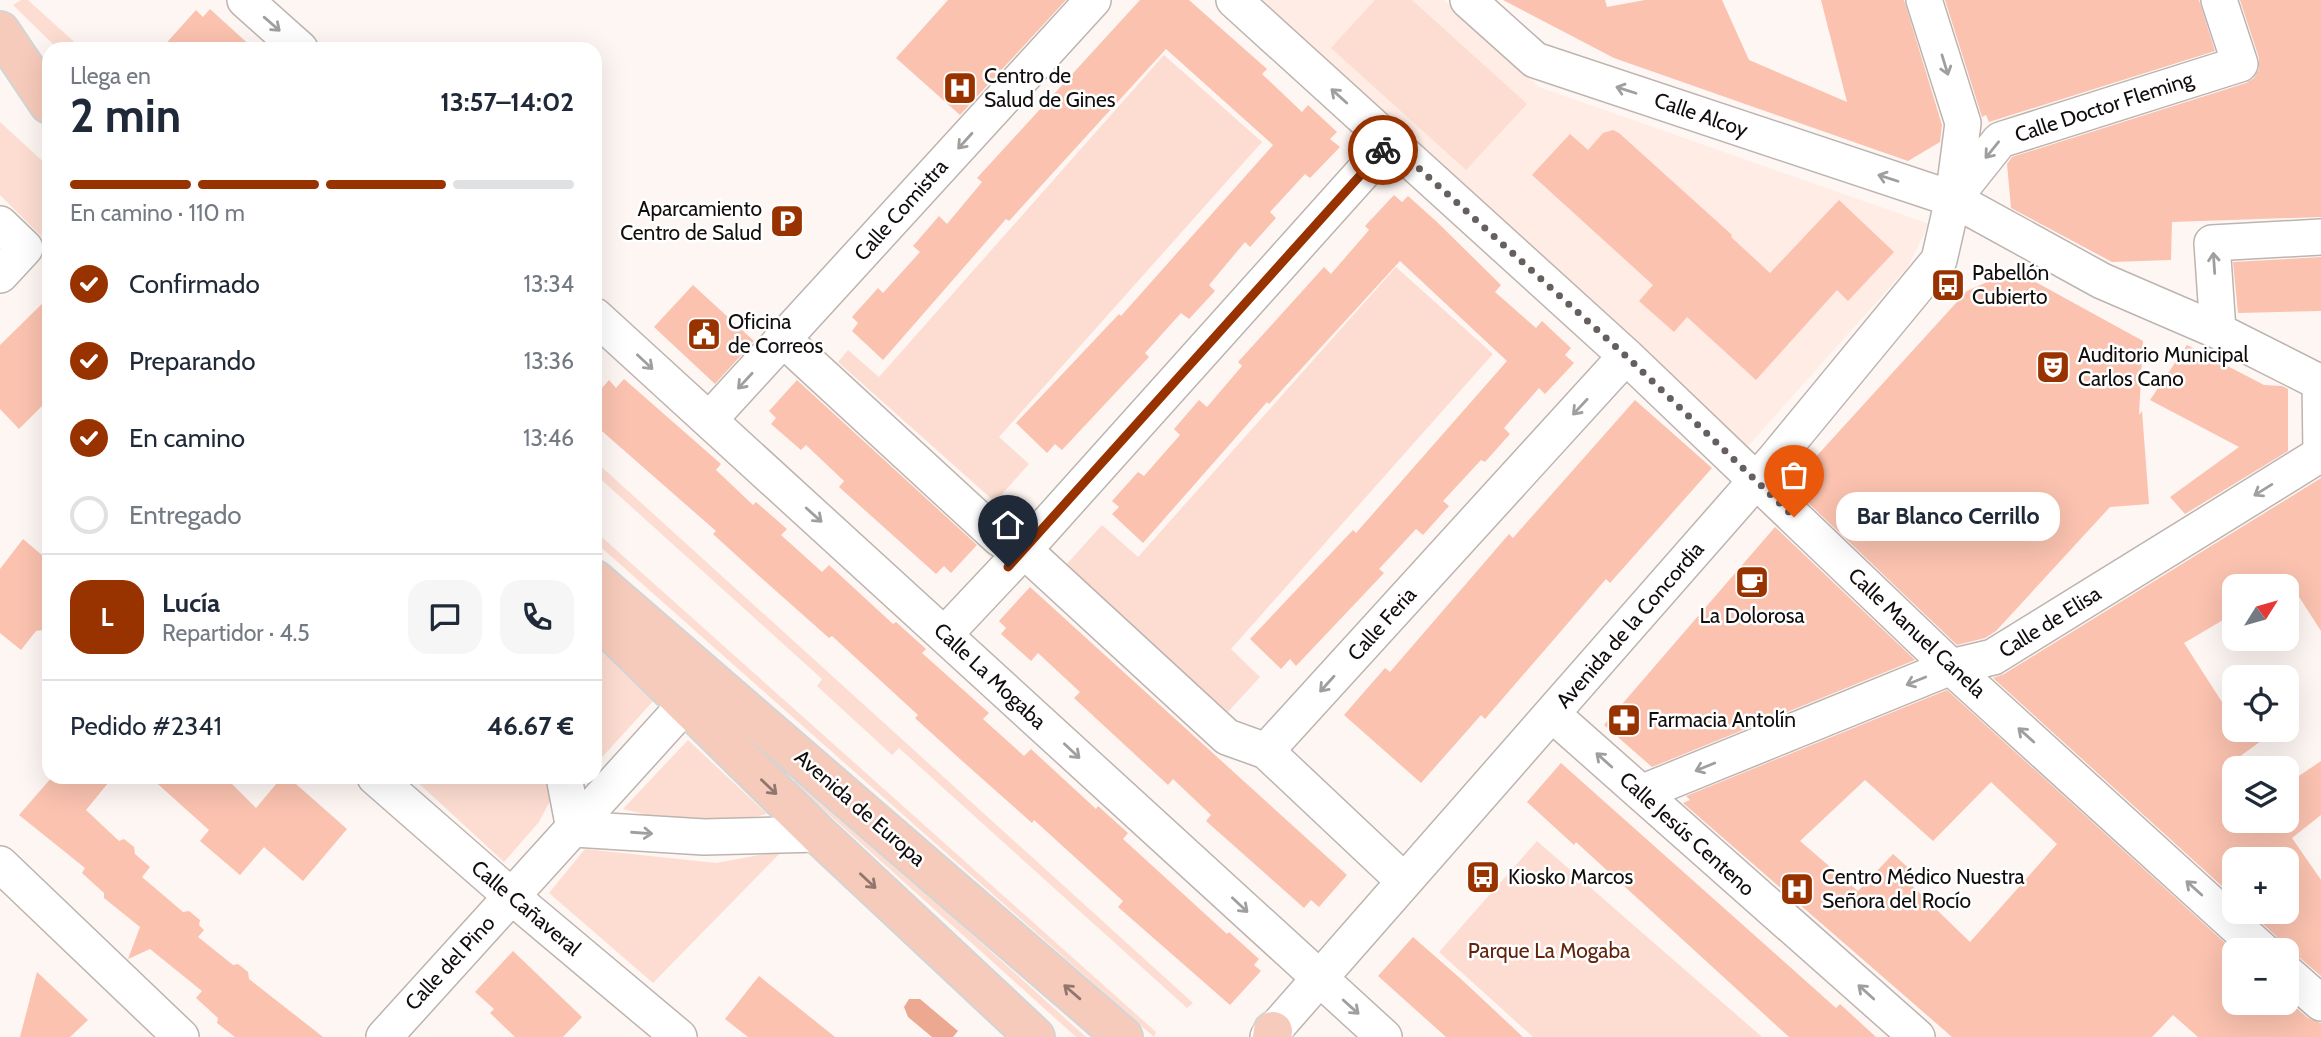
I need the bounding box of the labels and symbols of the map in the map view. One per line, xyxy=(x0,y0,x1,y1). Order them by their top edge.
one-way arrow xyxy=(263,16,281,32)
one-way arrow xyxy=(1939,54,1952,76)
place label: Centro de Salud de Gines xyxy=(984,63,1116,112)
street label: Calle Doctor Fleming xyxy=(2011,66,2197,147)
hospital icon: Centro de Salud de Gines xyxy=(941,69,979,107)
one-way arrow xyxy=(1615,83,1637,96)
one-way arrow xyxy=(1331,87,1348,104)
street label: Calle Alcoy xyxy=(1651,87,1752,142)
courier xyxy=(1348,115,1418,185)
one-way arrow xyxy=(956,132,973,149)
one-way arrow xyxy=(1985,141,2000,159)
street label: Calle Comistra xyxy=(849,154,953,265)
one-way arrow xyxy=(1878,170,1900,183)
place label: Aparcamiento Centro de Salud xyxy=(620,196,762,245)
parking icon: Aparcamiento Centro de Salud xyxy=(768,202,806,240)
one-way arrow xyxy=(2207,252,2220,275)
place label: Pabellón Cubierto xyxy=(1972,260,2049,309)
bus stop icon: Pabellón Cubierto xyxy=(1929,266,1967,304)
place label: Oficina de Correos xyxy=(728,309,824,358)
public building icon: Oficina de Correos xyxy=(685,315,723,353)
place label: Auditorio Municipal Carlos Cano xyxy=(2078,342,2248,391)
theatre icon: Auditorio Municipal Carlos Cano xyxy=(2034,348,2072,386)
one-way arrow xyxy=(636,354,654,370)
one-way arrow xyxy=(737,372,753,390)
one-way arrow xyxy=(1571,398,1588,415)
pin xyxy=(1764,445,1824,517)
one-way arrow xyxy=(2254,482,2273,497)
callout: Bar Blanco Cerrillo xyxy=(1836,492,2060,542)
pin xyxy=(978,495,1038,567)
one-way arrow xyxy=(804,507,822,523)
street label: Avenida de la Concordia xyxy=(1551,536,1709,713)
street label: Calle Manuel Canela xyxy=(1843,562,1991,703)
cafe icon: La Dolorosa xyxy=(1733,563,1771,601)
north arrow xyxy=(2222,574,2300,651)
street label: Calle de Elisa xyxy=(1994,580,2105,663)
street label: Calle Feria xyxy=(1342,582,1421,666)
place label: La Dolorosa xyxy=(1699,603,1805,628)
street label: Calle La Mogaba xyxy=(929,617,1052,734)
one-way arrow xyxy=(1320,674,1336,692)
one-way arrow xyxy=(1905,676,1927,689)
pharmacy icon: Farmacia Antolín xyxy=(1605,701,1643,739)
place label: Farmacia Antolín xyxy=(1648,707,1796,732)
one-way arrow xyxy=(2017,727,2035,743)
one-way arrow xyxy=(1063,743,1081,759)
street label: Avenida de Europa xyxy=(790,744,931,871)
one-way arrow xyxy=(1595,752,1613,768)
one-way arrow xyxy=(1695,761,1716,774)
street label: Calle Jesús Centeno xyxy=(1615,766,1760,901)
one-way arrow xyxy=(760,778,777,795)
one-way arrow xyxy=(630,827,653,840)
street label: Calle Cañaveral xyxy=(467,855,586,961)
bus stop icon: Kiosko Marcos xyxy=(1464,858,1502,896)
place label: Kiosko Marcos xyxy=(1508,864,1634,889)
place label: Centro Médico Nuestra Señora del Rocío xyxy=(1822,864,2025,913)
hospital icon: Centro Médico Nuestra Señora del Rocío xyxy=(1778,870,1816,908)
one-way arrow xyxy=(859,873,877,889)
one-way arrow xyxy=(2185,880,2203,896)
one-way arrow xyxy=(1231,896,1248,913)
street label: Calle del Pino xyxy=(400,910,500,1015)
park label: Parque La Mogaba xyxy=(1468,938,1630,963)
one-way arrow xyxy=(1064,984,1082,1000)
one-way arrow xyxy=(1857,984,1875,1000)
one-way arrow xyxy=(1342,999,1360,1015)

